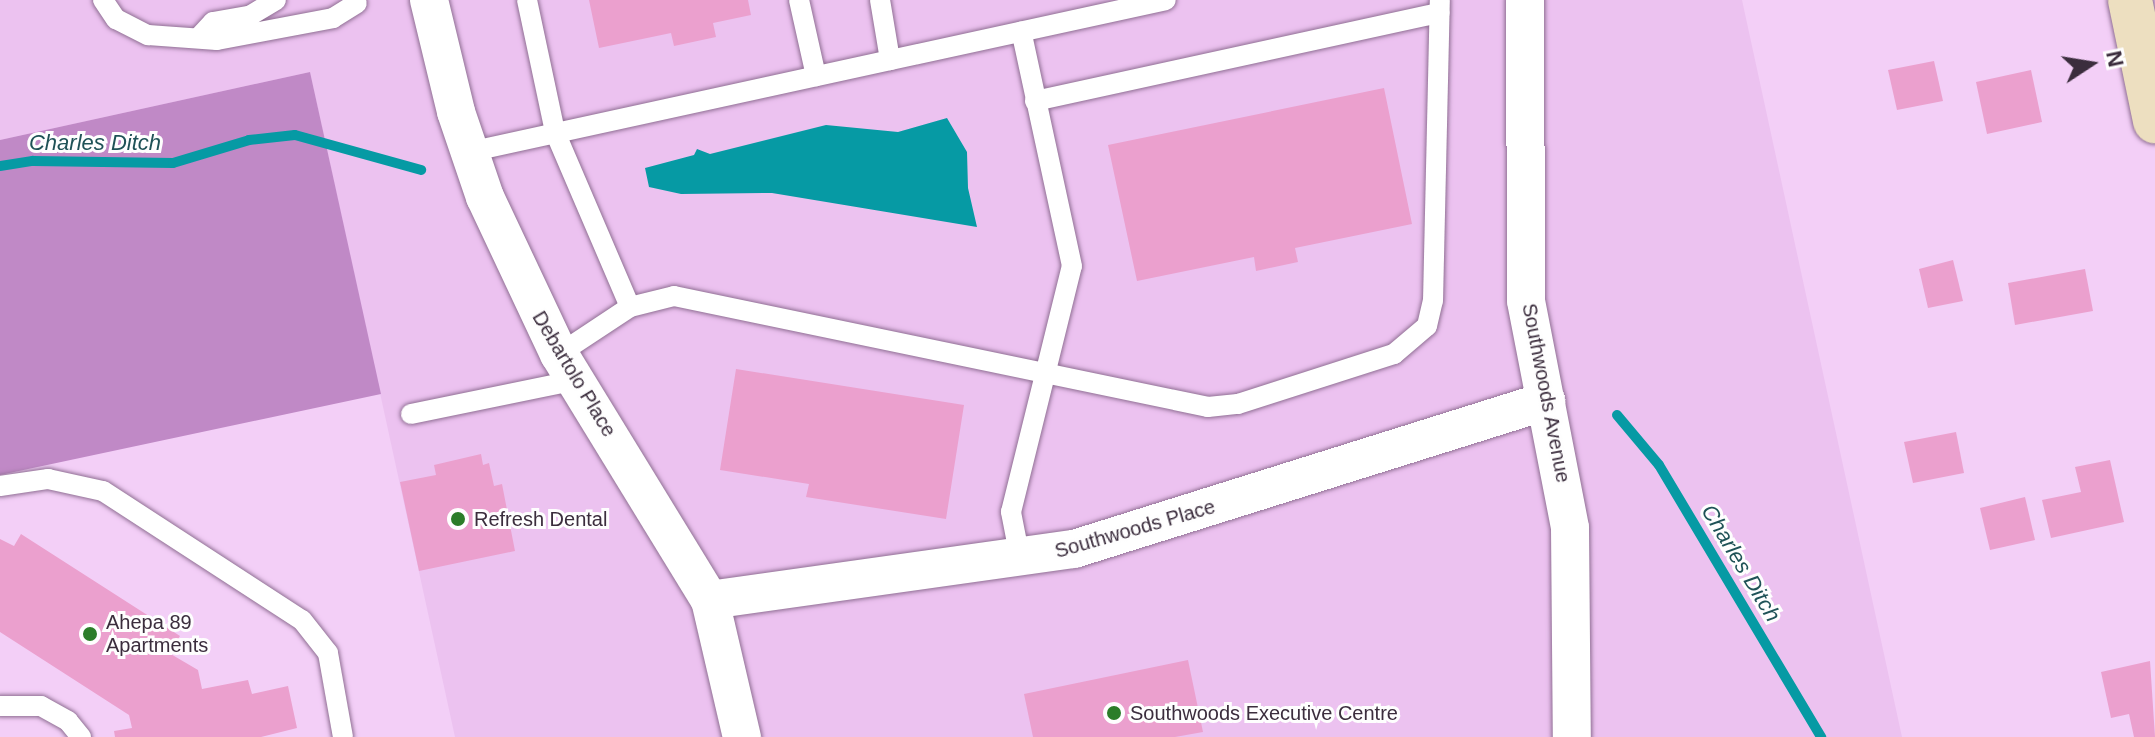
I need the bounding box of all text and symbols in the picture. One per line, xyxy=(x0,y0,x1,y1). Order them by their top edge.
north arrow xyxy=(2051,24,2131,104)
text: N xyxy=(2101,49,2129,69)
water label: Charles Ditch xyxy=(29,130,161,156)
street label: Southwoods Avenue xyxy=(1517,301,1575,485)
street label: Debartolo Place xyxy=(527,307,621,441)
street label: Southwoods Place xyxy=(1052,495,1218,563)
water label: Charles Ditch xyxy=(1696,500,1786,626)
place label: Refresh Dental xyxy=(474,507,607,531)
marker: Refresh Dental xyxy=(449,510,467,528)
place label: Ahepa 89 Apartments xyxy=(106,610,208,657)
marker: Ahepa 89 Apartments xyxy=(81,625,99,643)
place label: Southwoods Executive Centre xyxy=(1130,701,1398,725)
marker: Southwoods Executive Centre xyxy=(1105,704,1123,722)

